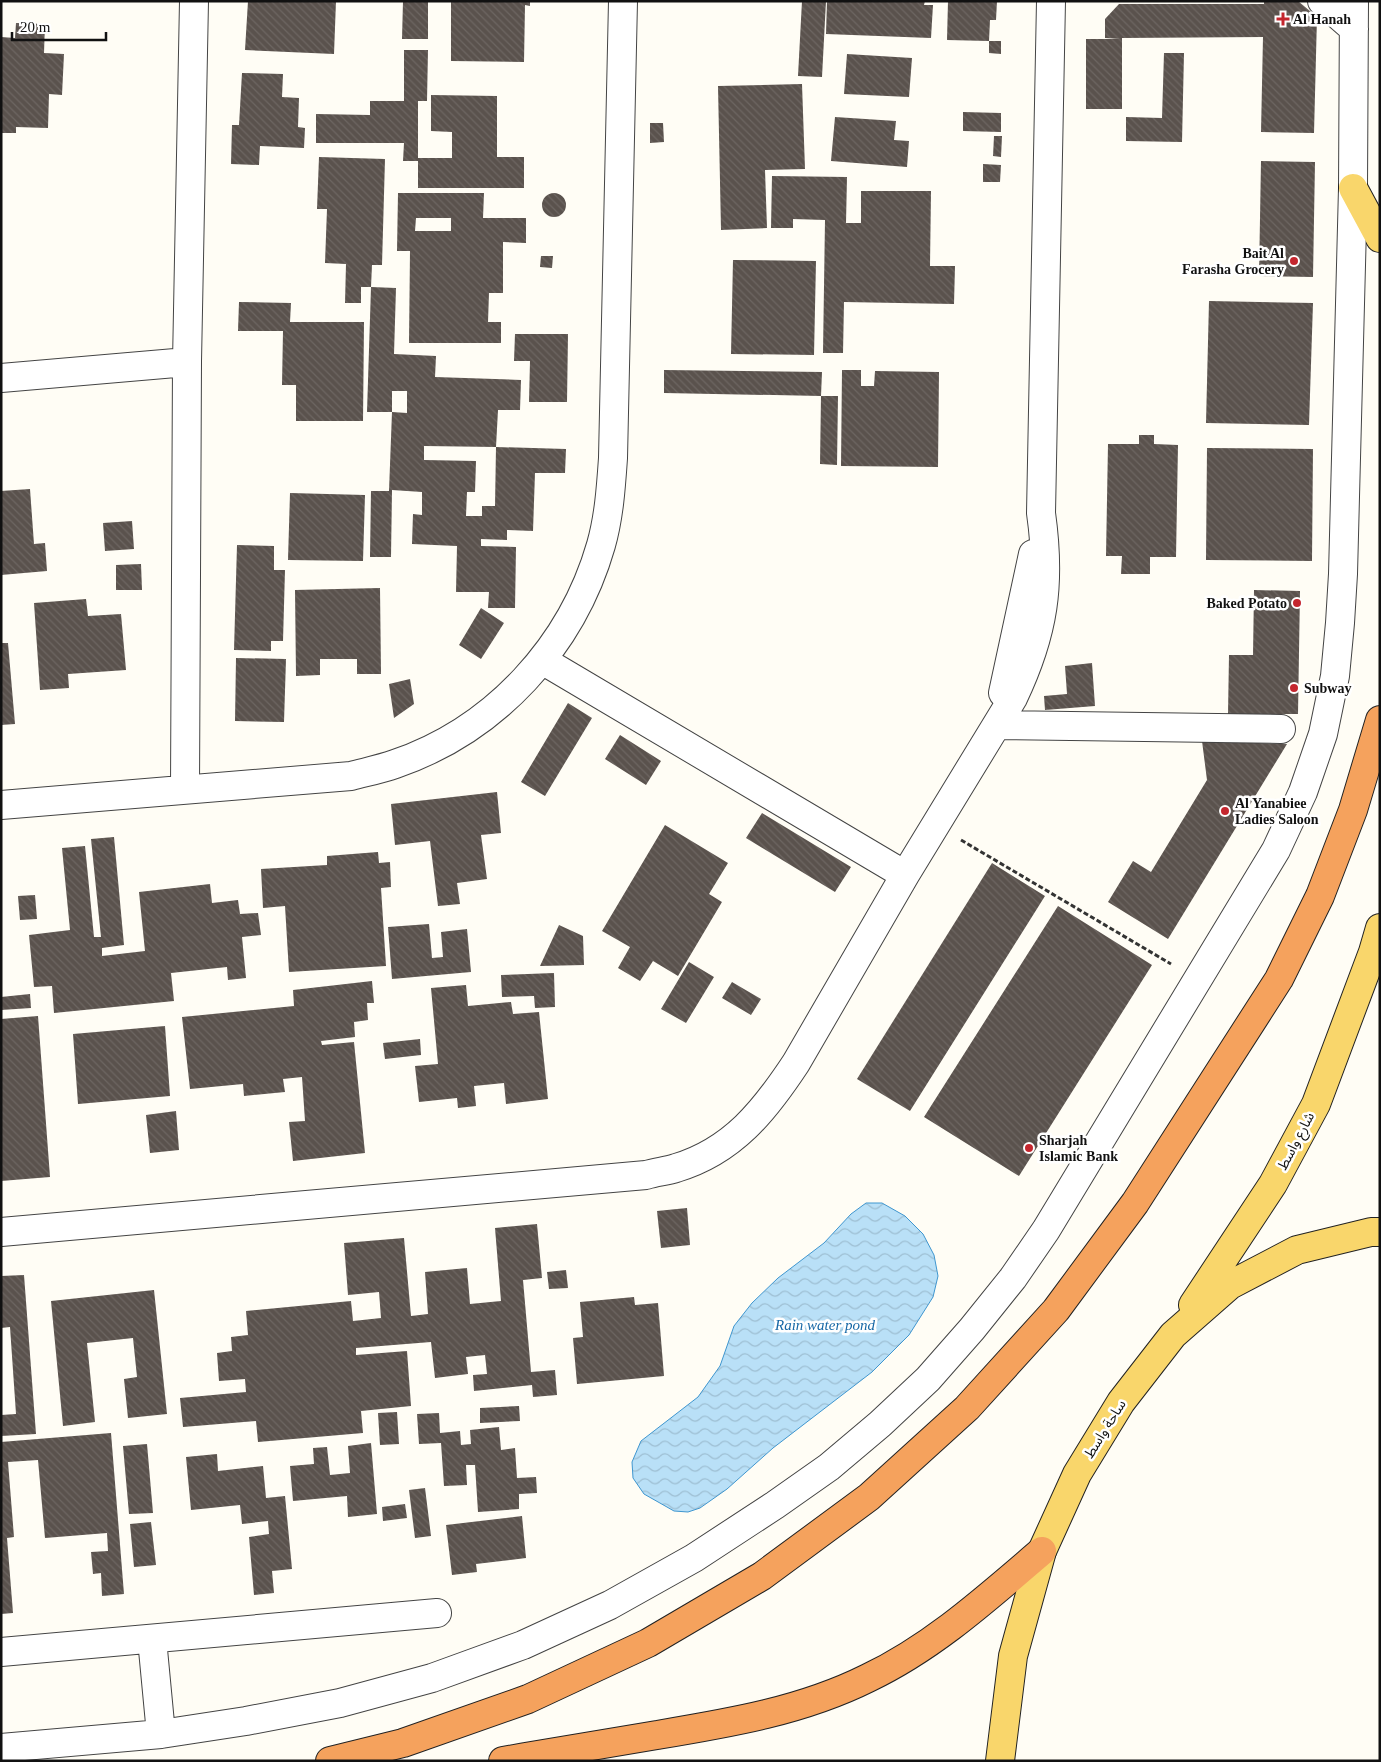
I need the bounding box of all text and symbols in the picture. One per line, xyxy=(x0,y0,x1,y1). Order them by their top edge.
scale bar xyxy=(12,10,106,42)
place label: Al Hanah xyxy=(1293,12,1351,27)
marker: Al Hanah xyxy=(1277,13,1289,25)
text: 20 m xyxy=(20,19,51,35)
place label: Bait Al Farasha Grocery xyxy=(1182,246,1284,277)
marker: Bait Al Farasha Grocery xyxy=(1288,255,1300,267)
place label: Baked Potato xyxy=(1207,596,1287,611)
marker: Baked Potato xyxy=(1291,597,1303,609)
place label: Subway xyxy=(1304,681,1351,696)
marker: Subway xyxy=(1288,682,1300,694)
place label: Al Yanabiee Ladies Saloon xyxy=(1235,796,1319,827)
marker: Al Yanabiee Ladies Saloon xyxy=(1219,805,1231,817)
street label: شارع واسط xyxy=(1275,1110,1320,1174)
place label: Sharjah Islamic Bank xyxy=(1039,1133,1118,1164)
marker: Sharjah Islamic Bank xyxy=(1023,1142,1035,1154)
water label: Rain water pond xyxy=(774,1317,875,1333)
street label: ساحة واسط xyxy=(1081,1397,1130,1461)

